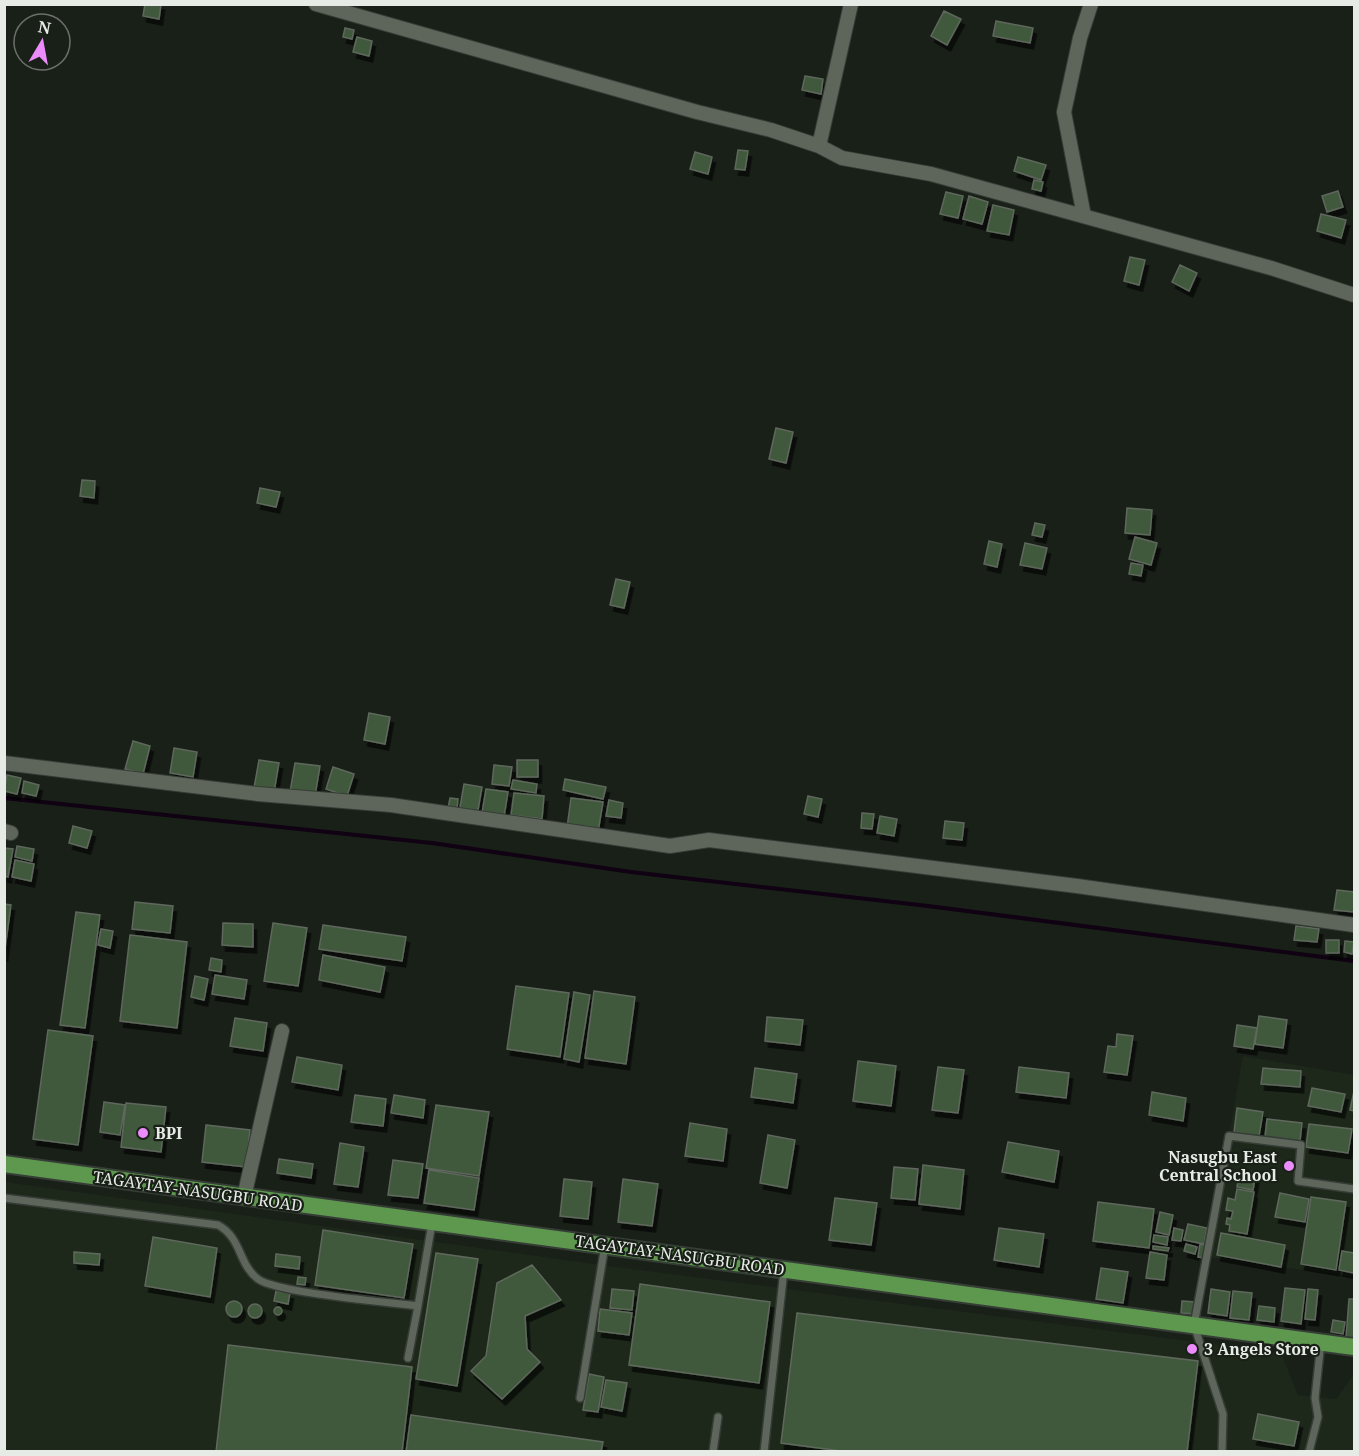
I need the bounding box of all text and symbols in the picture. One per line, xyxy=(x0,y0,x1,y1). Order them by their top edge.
north arrow xyxy=(12,12,72,72)
text: N xyxy=(36,15,53,39)
place label: BPI xyxy=(155,1122,182,1144)
marker: BPI xyxy=(136,1126,150,1140)
place label: Nasugbu East Central School xyxy=(1159,1146,1278,1186)
marker: Nasugbu East Central School xyxy=(1282,1159,1296,1173)
street label: TAGAYTAY-NASUGBU ROAD xyxy=(92,1165,304,1217)
street label: TAGAYTAY-NASUGBU ROAD xyxy=(574,1229,786,1281)
place label: 3 Angels Store xyxy=(1204,1338,1319,1360)
marker: 3 Angels Store xyxy=(1185,1342,1199,1356)

